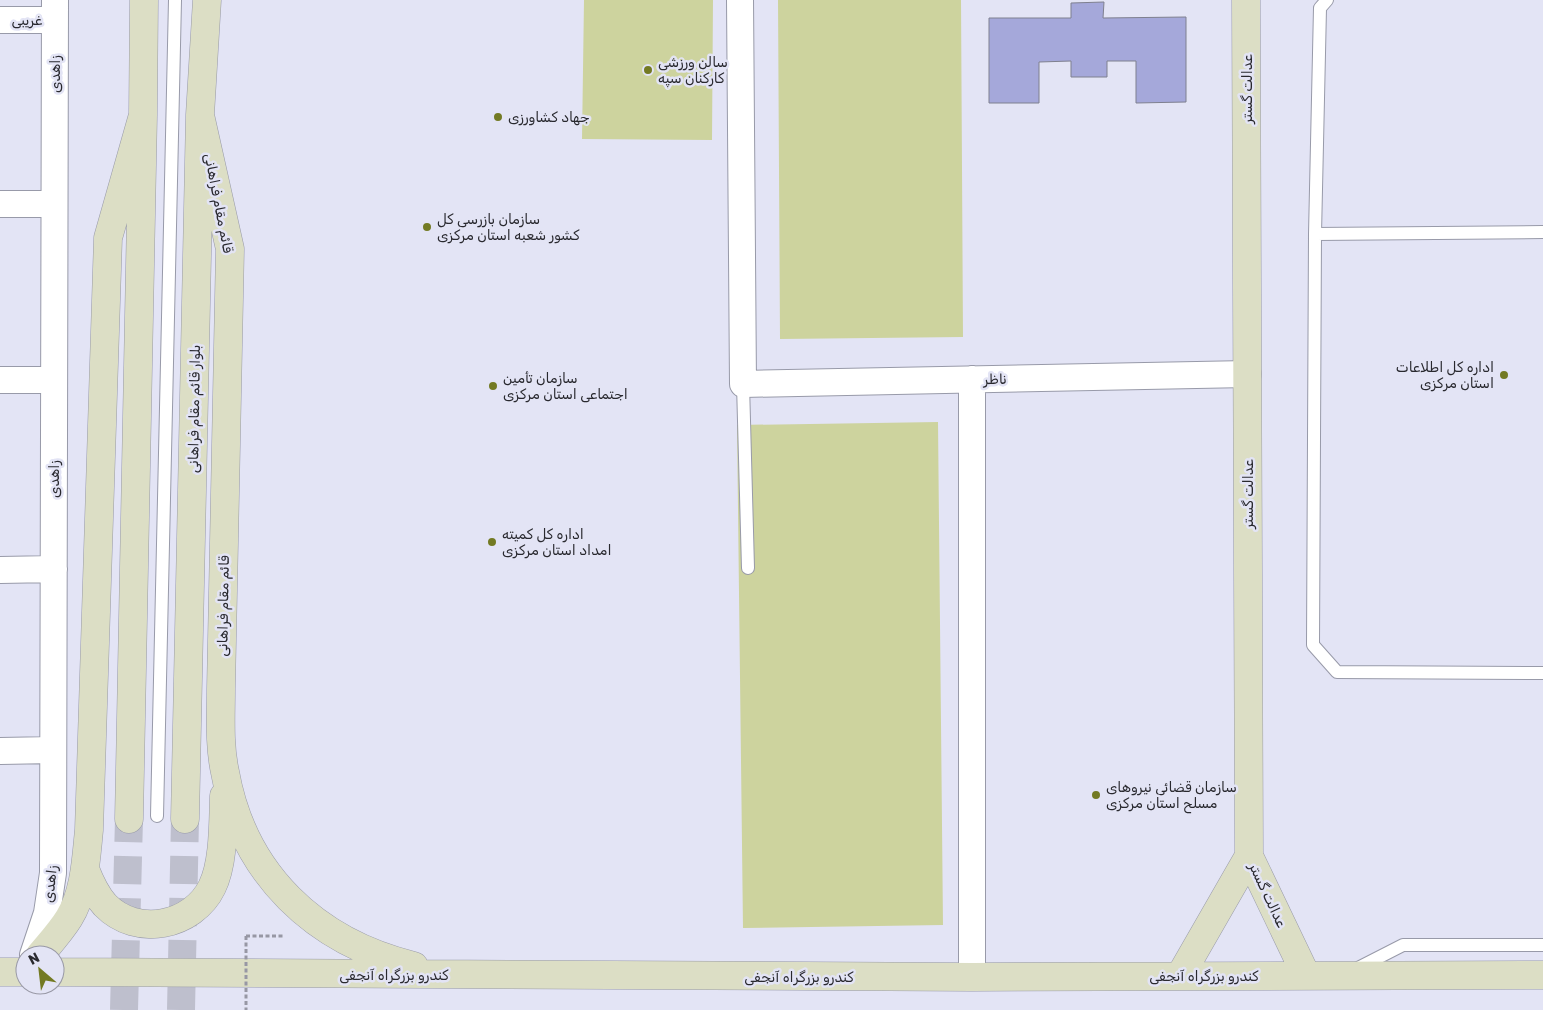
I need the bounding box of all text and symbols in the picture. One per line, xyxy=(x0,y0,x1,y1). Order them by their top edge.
street label: غریبی xyxy=(12,12,43,29)
place label: سالن ورزشی کارکنان سپه xyxy=(658,54,728,88)
street label: عدالت گستر xyxy=(1239,54,1256,125)
street label: زاهدی xyxy=(47,55,64,93)
marker: سالن ورزشی کارکنان سپه xyxy=(642,64,654,76)
place label: جهاد کشاورزی xyxy=(508,109,590,126)
marker: جهاد کشاورزی xyxy=(492,111,504,123)
street label: قائم مقام فراهانی xyxy=(200,152,237,255)
place label: سازمان بازرسی کل کشور شعبه استان مرکزی xyxy=(437,211,580,244)
marker: سازمان بازرسی کل کشور شعبه استان مرکزی xyxy=(421,221,433,233)
street label: بلوار قائم مقام فراهانی xyxy=(185,345,205,473)
place label: اداره کل اطلاعات استان مرکزی xyxy=(1396,359,1494,392)
marker: اداره کل اطلاعات استان مرکزی xyxy=(1498,369,1510,381)
place label: سازمان تأمین اجتماعی استان مرکزی xyxy=(503,370,628,403)
street label: ناظر xyxy=(982,371,1007,388)
marker: سازمان تأمین اجتماعی استان مرکزی xyxy=(487,380,499,392)
street label: عدالت گستر xyxy=(1240,459,1257,530)
street label: زاهدی xyxy=(46,460,63,498)
place label: اداره کل کمیته امداد استان مرکزی xyxy=(502,526,611,559)
marker: اداره کل کمیته امداد استان مرکزی xyxy=(486,536,498,548)
street label: قائم مقام فراهانی xyxy=(214,555,234,657)
place label: سازمان قضائی نیروهای مسلح استان مرکزی xyxy=(1106,779,1237,814)
marker: سازمان قضائی نیروهای مسلح استان مرکزی xyxy=(1090,789,1102,801)
street label: عدالت گستر xyxy=(1245,859,1290,931)
street label: زاهدی xyxy=(40,864,61,904)
north arrow xyxy=(15,945,65,995)
text: N xyxy=(26,949,43,969)
street label: کندرو بزرگراه آنجفی xyxy=(339,967,449,984)
street label: کندرو بزرگراه آنجفی xyxy=(1149,968,1259,985)
street label: کندرو بزرگراه آنجفی xyxy=(744,969,854,986)

